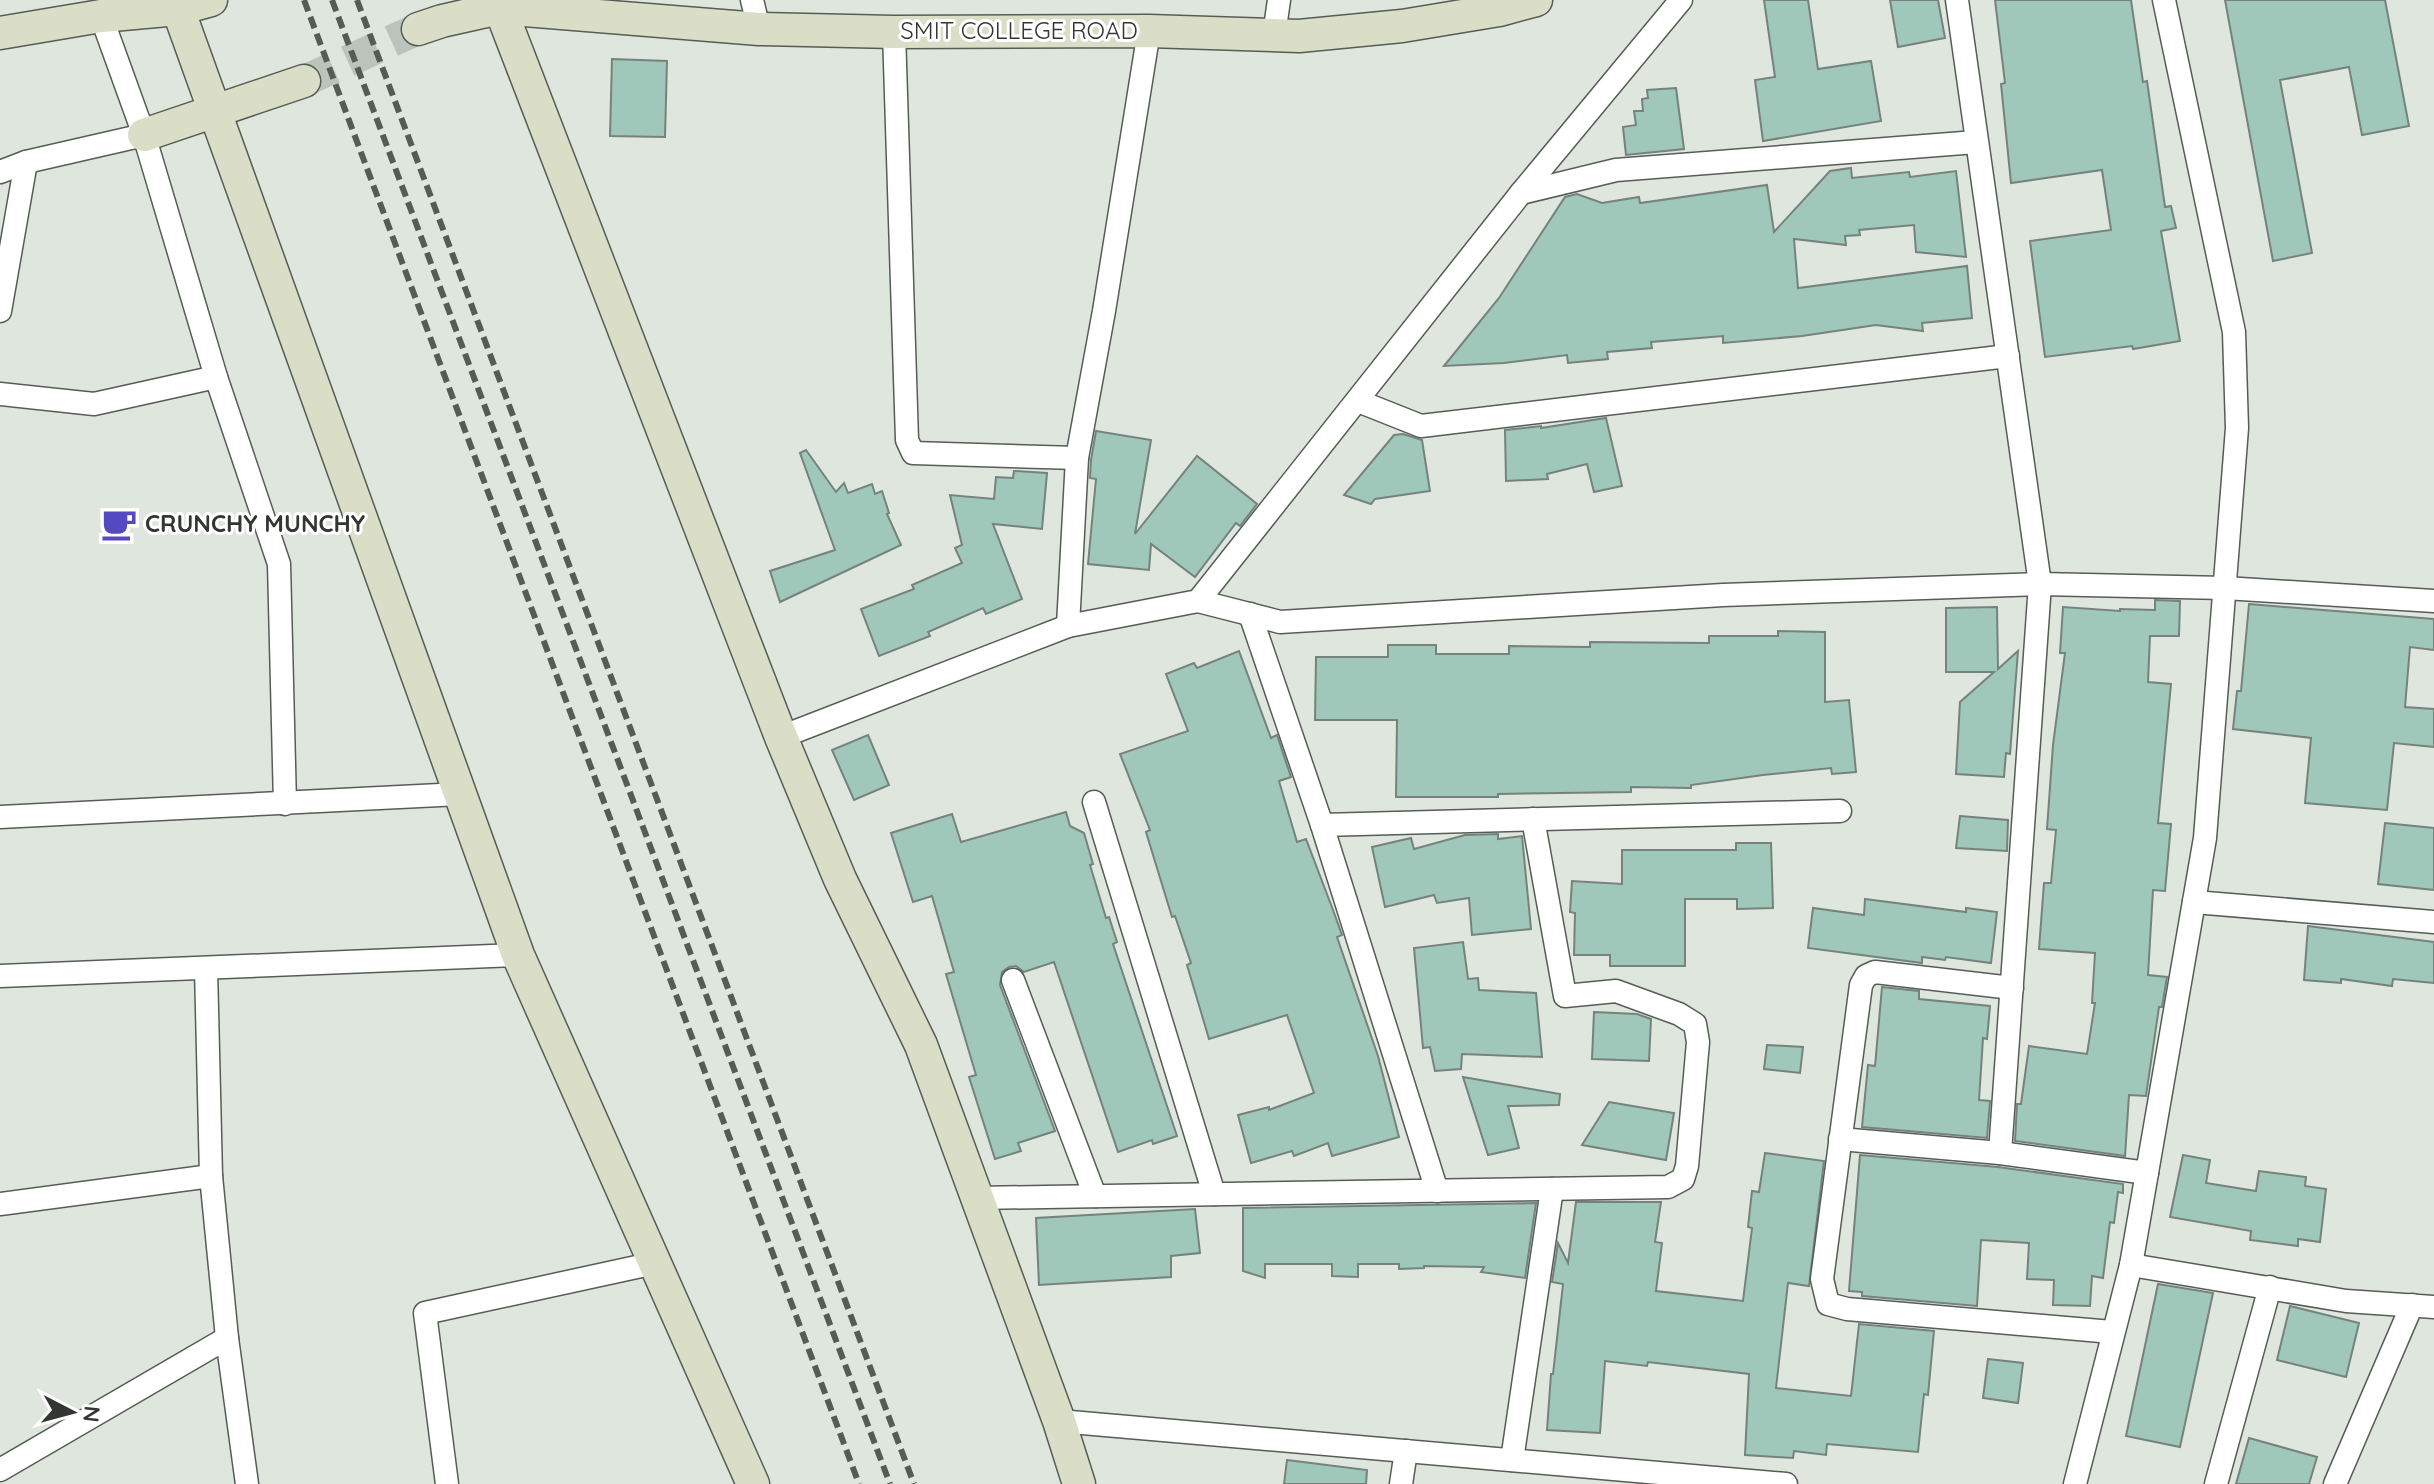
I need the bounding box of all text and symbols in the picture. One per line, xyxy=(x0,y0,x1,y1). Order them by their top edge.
street label: SMIT COLLEGE ROAD xyxy=(900,15,1138,45)
cafe icon: CRUNCHY MUNCHY xyxy=(100,505,138,543)
place label: CRUNCHY MUNCHY xyxy=(145,508,365,538)
north arrow xyxy=(32,1372,112,1452)
text: N xyxy=(77,1405,107,1424)

